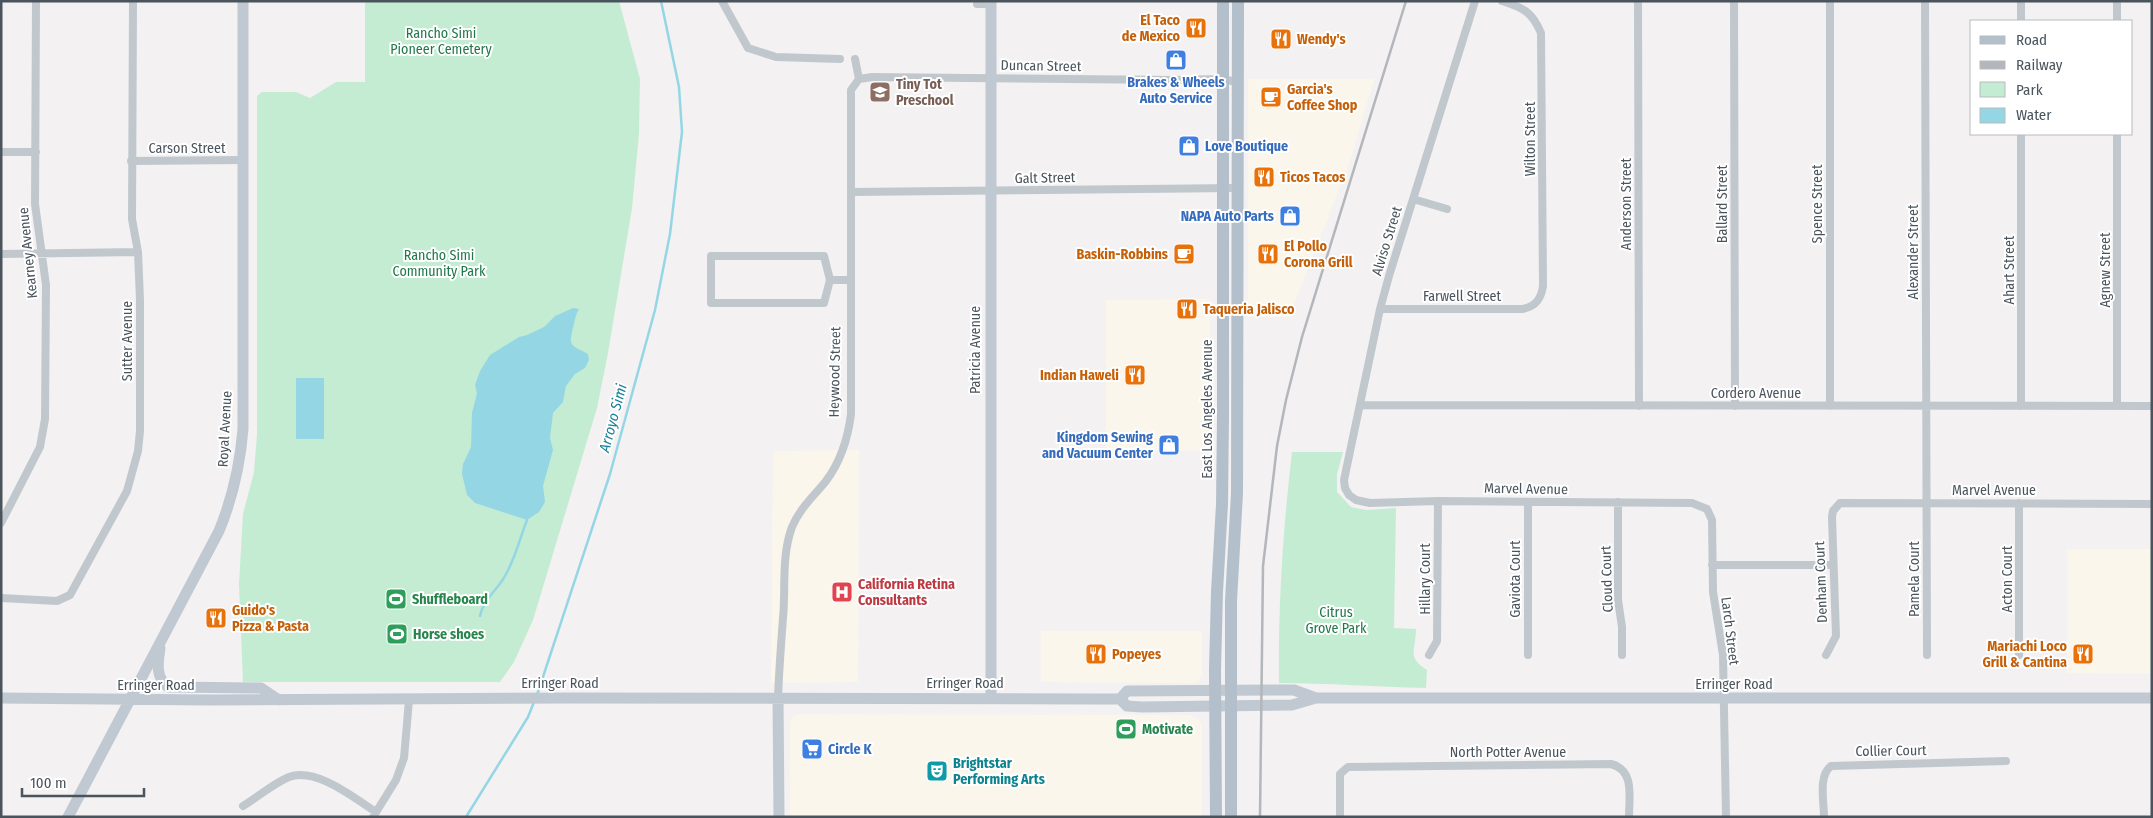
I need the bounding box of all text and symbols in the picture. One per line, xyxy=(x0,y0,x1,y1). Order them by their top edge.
place label: El Taco de Mexico xyxy=(1122,12,1181,45)
restaurant icon: El Taco de Mexico xyxy=(1184,16,1208,40)
legend xyxy=(1970,20,2133,135)
park label: Rancho Simi Pioneer Cemetery xyxy=(390,25,492,58)
restaurant icon: Wendy's xyxy=(1269,27,1293,51)
place label: Wendy's xyxy=(1297,31,1346,48)
text: Road xyxy=(2016,31,2047,49)
shop icon: Brakes & Wheels Auto Service xyxy=(1164,48,1188,72)
text: Railway xyxy=(2016,56,2063,74)
street label: Duncan Street xyxy=(1001,57,1082,75)
place label: Brakes & Wheels Auto Service xyxy=(1127,74,1225,107)
place label: Tiny Tot Preschool xyxy=(896,76,954,109)
school or university icon: Tiny Tot Preschool xyxy=(868,80,892,104)
place label: Garcia's Coffee Shop xyxy=(1287,81,1358,114)
text: Park xyxy=(2016,81,2043,99)
cafe icon: Garcia's Coffee Shop xyxy=(1259,85,1283,109)
street label: Wilton Street xyxy=(1522,101,1539,176)
text: Water xyxy=(2016,106,2052,124)
shop icon: Love Boutique xyxy=(1177,134,1201,158)
place label: Love Boutique xyxy=(1205,138,1288,155)
street label: Carson Street xyxy=(149,140,226,157)
street label: Anderson Street xyxy=(1618,157,1635,250)
street label: Ballard Street xyxy=(1714,164,1731,243)
street label: Spence Street xyxy=(1809,164,1826,244)
restaurant icon: Ticos Tacos xyxy=(1252,165,1276,189)
street label: Galt Street xyxy=(1014,169,1076,187)
place label: Ticos Tacos xyxy=(1280,169,1345,186)
shop icon: NAPA Auto Parts xyxy=(1278,204,1302,228)
street label: Alviso Street xyxy=(1368,204,1406,278)
street label: Alexander Street xyxy=(1905,204,1922,299)
street label: Kearney Avenue xyxy=(15,206,41,299)
place label: NAPA Auto Parts xyxy=(1181,208,1274,225)
street label: Agnew Street xyxy=(2097,232,2114,308)
street label: Ahart Street xyxy=(2001,235,2018,304)
place label: El Pollo Corona Grill xyxy=(1284,238,1353,271)
cafe icon: Baskin-Robbins xyxy=(1172,242,1196,266)
restaurant icon: El Pollo Corona Grill xyxy=(1256,242,1280,266)
place label: Baskin-Robbins xyxy=(1076,246,1168,263)
park label: Rancho Simi Community Park xyxy=(393,247,486,280)
street label: Farwell Street xyxy=(1423,288,1502,305)
restaurant icon: Taqueria Jalisco xyxy=(1175,297,1199,321)
street label: Sutter Avenue xyxy=(119,301,136,381)
place label: Taqueria Jalisco xyxy=(1203,301,1295,318)
street label: Patricia Avenue xyxy=(967,306,984,394)
street label: Heywood Street xyxy=(826,326,844,418)
street label: East Los Angeles Avenue xyxy=(1199,339,1216,479)
restaurant icon: Indian Haweli xyxy=(1123,363,1147,387)
place label: Indian Haweli xyxy=(1040,367,1119,384)
water label: Arroyo Simi xyxy=(595,382,631,455)
street label: Cordero Avenue xyxy=(1711,385,1801,402)
street label: Royal Avenue xyxy=(215,390,235,468)
place label: Kingdom Sewing and Vacuum Center xyxy=(1042,429,1154,462)
shop icon: Kingdom Sewing and Vacuum Center xyxy=(1157,433,1181,457)
street label: Marvel Avenue xyxy=(1484,480,1568,498)
street label: Marvel Avenue xyxy=(1952,482,2036,499)
street label: Gaviota Court xyxy=(1507,540,1524,618)
street label: Denham Court xyxy=(1811,540,1831,623)
street label: Pamela Court xyxy=(1906,541,1923,617)
street label: Hillary Court xyxy=(1417,543,1434,615)
street label: Cloud Court xyxy=(1597,545,1617,613)
street label: Acton Court xyxy=(1999,545,2016,612)
place label: California Retina Consultants xyxy=(858,576,955,609)
hospital icon: California Retina Consultants xyxy=(830,580,854,604)
sports icon: Shuffleboard xyxy=(384,587,408,611)
place label: Shuffleboard xyxy=(412,591,488,608)
street label: Larch Street xyxy=(1717,596,1743,666)
place label: Guido's Pizza & Pasta xyxy=(232,602,309,635)
park label: Citrus Grove Park xyxy=(1305,604,1367,637)
restaurant icon: Guido's Pizza & Pasta xyxy=(204,606,228,630)
sports icon: Horse shoes xyxy=(385,622,409,646)
place label: Horse shoes xyxy=(413,626,484,643)
place label: Mariachi Loco Grill & Cantina xyxy=(1982,638,2068,671)
restaurant icon: Popeyes xyxy=(1084,642,1108,666)
restaurant icon: Mariachi Loco Grill & Cantina xyxy=(2071,642,2095,666)
place label: Popeyes xyxy=(1112,646,1161,663)
street label: Erringer Road xyxy=(521,675,599,692)
street label: Erringer Road xyxy=(926,675,1004,692)
street label: Erringer Road xyxy=(1695,676,1773,693)
street label: Erringer Road xyxy=(117,677,195,694)
sports icon: Motivate xyxy=(1114,717,1138,741)
place label: Motivate xyxy=(1142,721,1193,738)
supermarket icon: Circle K xyxy=(800,737,824,761)
place label: Circle K xyxy=(828,741,873,758)
street label: Collier Court xyxy=(1855,742,1927,760)
street label: North Potter Avenue xyxy=(1450,744,1566,761)
place label: Brightstar Performing Arts xyxy=(953,755,1045,788)
theatre icon: Brightstar Performing Arts xyxy=(925,759,949,783)
scale bar xyxy=(22,766,145,798)
text: 100 m xyxy=(30,774,67,792)

